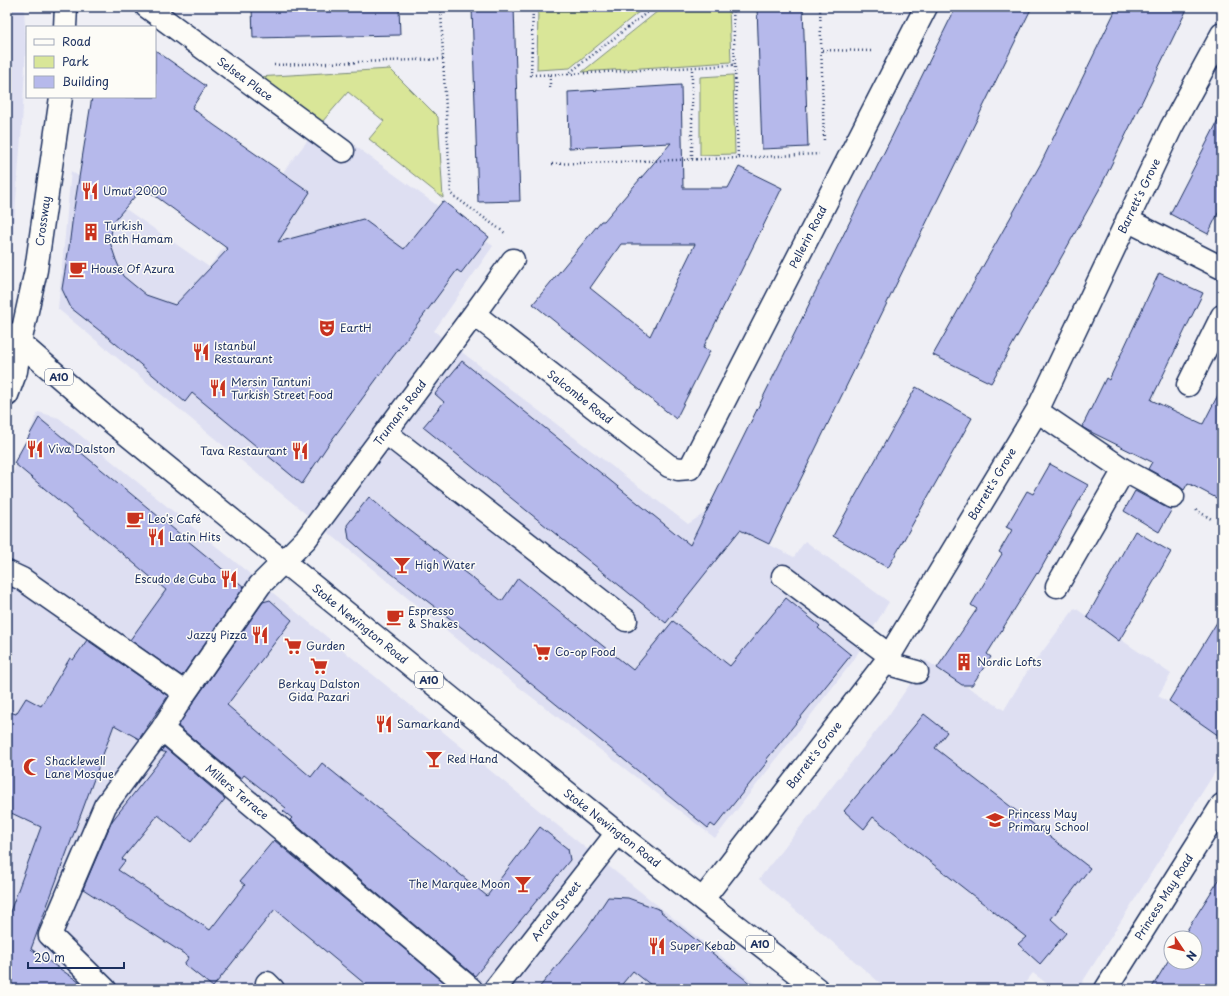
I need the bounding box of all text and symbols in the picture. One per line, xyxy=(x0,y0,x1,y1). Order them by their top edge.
legend xyxy=(26,26,156,98)
text: Road xyxy=(62,32,91,50)
text: Park xyxy=(62,52,89,70)
street label: Selsea Place xyxy=(214,53,277,105)
text: Building xyxy=(62,72,109,90)
street label: Barrett's Grove xyxy=(1113,155,1164,236)
restaurant icon: Umut 2000 xyxy=(80,181,100,201)
place label: Umut 2000 xyxy=(103,182,167,199)
street label: Crossway xyxy=(31,195,54,247)
street label: Pellerin Road xyxy=(784,203,831,271)
place label: Turkish Bath Hamam xyxy=(104,217,173,247)
building icon: Turkish Bath Hamam xyxy=(81,222,101,242)
cafe icon: House Of Azura xyxy=(68,259,88,279)
place label: House Of Azura xyxy=(91,260,175,277)
theatre icon: EartH xyxy=(317,318,337,338)
place label: EartH xyxy=(340,319,372,336)
place label: Istanbul Restaurant xyxy=(214,337,273,367)
restaurant icon: Istanbul Restaurant xyxy=(191,342,211,362)
street label: Salcombe Road xyxy=(544,366,617,428)
road number: A10 xyxy=(45,369,73,385)
place label: Mersin Tantuni Turkish Street Food xyxy=(231,373,333,403)
street label: Truman's Road xyxy=(369,376,430,449)
restaurant icon: Mersin Tantuni Turkish Street Food xyxy=(208,378,228,398)
restaurant icon: Viva Dalston xyxy=(25,439,45,459)
place label: Viva Dalston xyxy=(48,440,115,457)
restaurant icon: Tava Restaurant xyxy=(290,441,310,461)
place label: Tava Restaurant xyxy=(200,442,287,459)
street label: Barrett's Grove xyxy=(963,444,1020,523)
cafe icon: Leo's Café xyxy=(125,509,145,529)
place label: Leo's Café xyxy=(148,510,201,527)
restaurant icon: Latin Hits xyxy=(146,527,166,547)
place label: Latin Hits xyxy=(169,528,221,545)
bar icon: High Water xyxy=(392,555,412,575)
place label: High Water xyxy=(415,556,475,573)
restaurant icon: Escudo de Cuba xyxy=(219,569,239,589)
place label: Escudo de Cuba xyxy=(134,570,216,587)
street label: Stoke Newington Road xyxy=(309,579,412,668)
place label: Espresso & Shakes xyxy=(408,602,458,632)
cafe icon: Espresso & Shakes xyxy=(385,607,405,627)
restaurant icon: Jazzy Pizza xyxy=(250,625,270,645)
place label: Jazzy Pizza xyxy=(187,626,247,643)
supermarket icon: Gurden xyxy=(283,636,303,656)
place label: Gurden xyxy=(306,637,345,654)
supermarket icon: Co-op Food xyxy=(532,642,552,662)
place label: Co-op Food xyxy=(555,643,616,660)
building icon: Nordic Lofts xyxy=(954,652,974,672)
place label: Nordic Lofts xyxy=(977,653,1041,670)
supermarket icon: Berkay Dalston Gida Pazari xyxy=(309,656,329,676)
road number: A10 xyxy=(415,672,443,688)
place label: Berkay Dalston Gida Pazari xyxy=(278,675,360,705)
restaurant icon: Samarkand xyxy=(374,714,394,734)
place label: Samarkand xyxy=(397,715,460,732)
street label: Barrett's Grove xyxy=(782,717,846,792)
bar icon: Red Hand xyxy=(424,749,444,769)
place label: Red Hand xyxy=(447,750,498,767)
place label: Shacklewell Lane Mosque xyxy=(45,752,114,782)
mosque icon: Shacklewell Lane Mosque xyxy=(22,757,42,777)
street label: Millers Terrace xyxy=(202,760,273,823)
street label: Stoke Newington Road xyxy=(560,784,665,871)
place label: Princess May Primary School xyxy=(1008,805,1089,835)
school or university icon: Princess May Primary School xyxy=(985,810,1005,830)
street label: Princess May Road xyxy=(1130,850,1197,943)
bar icon: The Marquee Moon xyxy=(513,874,533,894)
place label: The Marquee Moon xyxy=(408,875,510,892)
street label: Arcola Street xyxy=(527,877,585,944)
north arrow xyxy=(1163,930,1203,970)
restaurant icon: Super Kebab xyxy=(647,936,667,956)
road number: A10 xyxy=(746,936,774,952)
place label: Super Kebab xyxy=(670,937,736,954)
scale bar xyxy=(28,944,124,970)
text: 20 m xyxy=(34,948,65,966)
text: N xyxy=(1182,948,1201,965)

